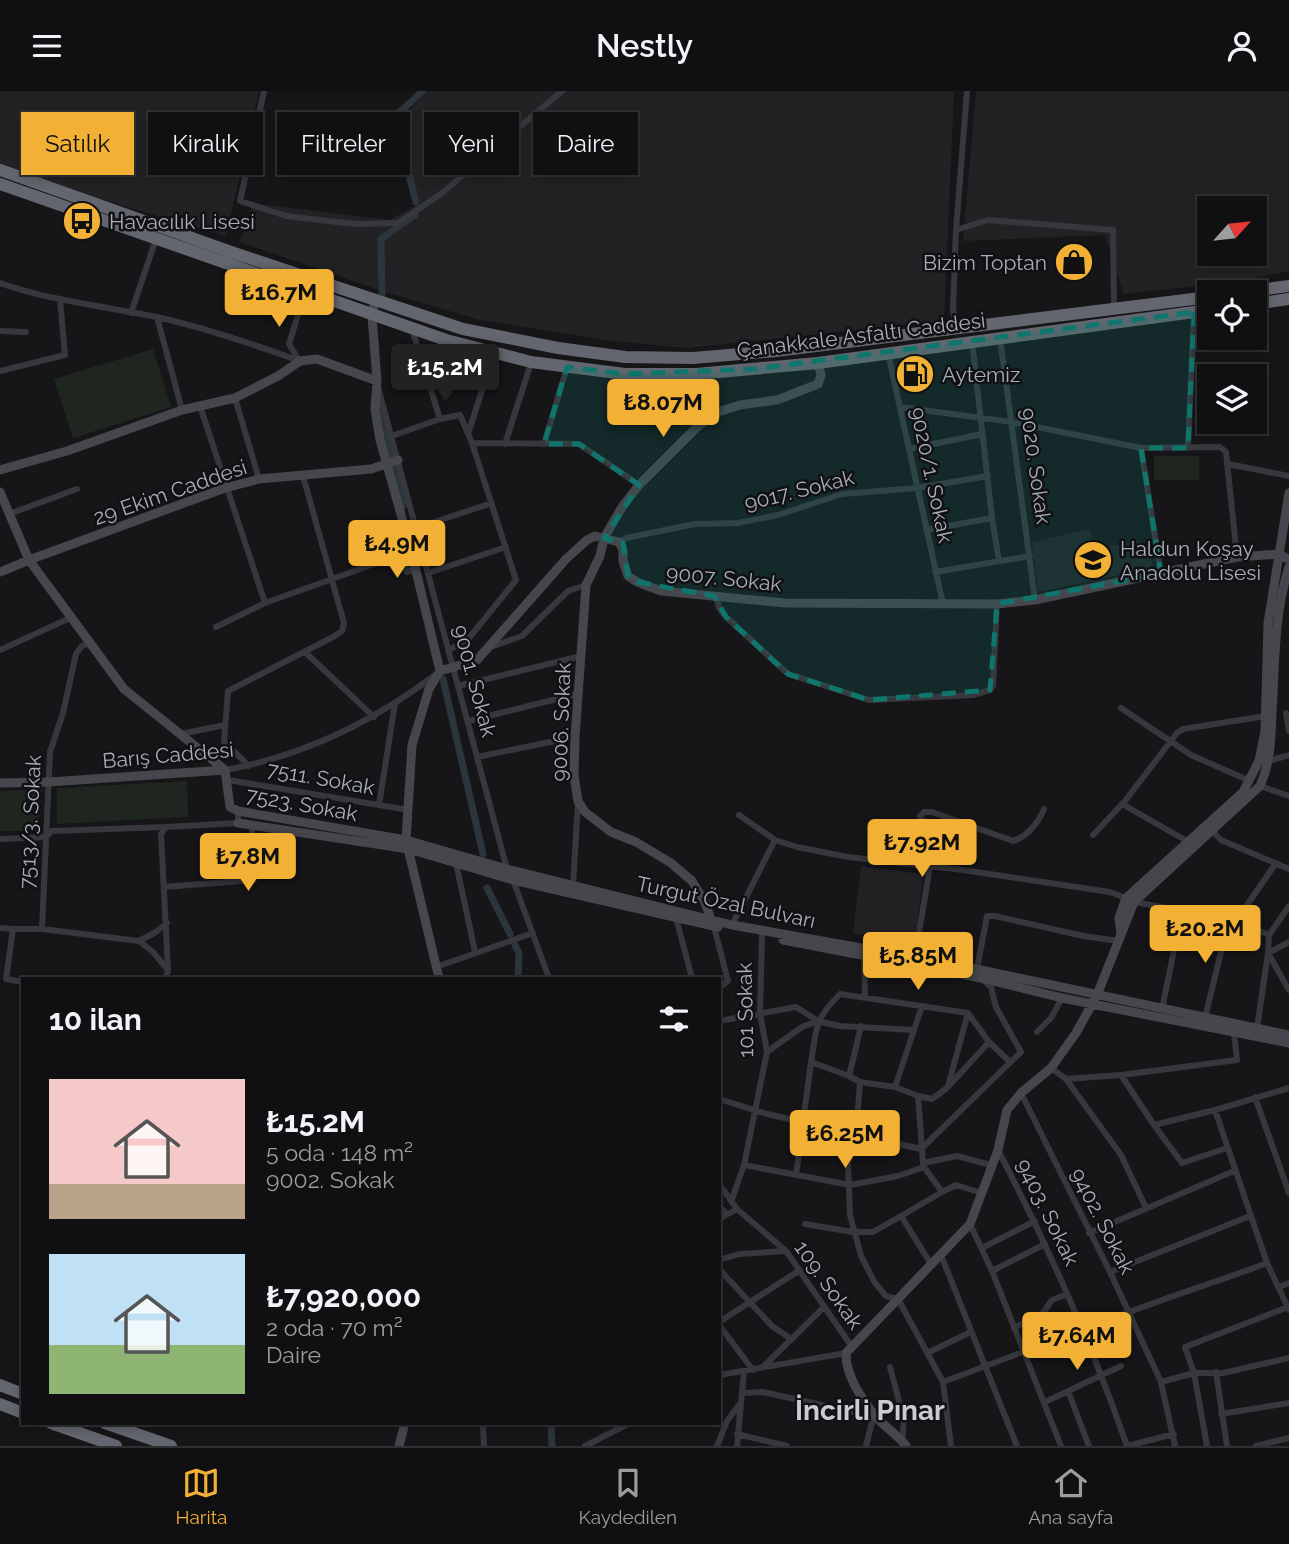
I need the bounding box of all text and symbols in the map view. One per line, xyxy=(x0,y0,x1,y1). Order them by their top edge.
icon: menu xyxy=(28,27,66,65)
text: Nestly xyxy=(596,27,693,64)
icon: person xyxy=(1223,27,1261,65)
chip: Satılık xyxy=(21,112,134,175)
chip: Kiralık xyxy=(148,112,263,175)
chip: Filtreler xyxy=(277,112,410,175)
chip: Yeni xyxy=(424,112,519,175)
chip: Daire xyxy=(533,112,638,175)
north arrow xyxy=(1197,196,1267,266)
map controls xyxy=(1197,196,1267,434)
bus stop icon: Havacılık Lisesi xyxy=(61,200,103,242)
place label: Havacılık Lisesi xyxy=(109,209,255,234)
shop icon: Bizim Toptan xyxy=(1053,241,1095,283)
place label: Bizim Toptan xyxy=(923,250,1047,275)
pin: ₺16.7M xyxy=(222,269,336,329)
text: ₺16.7M xyxy=(241,278,317,305)
button: locate xyxy=(1197,280,1267,350)
street label: Çanakkale Asfaltı Caddesi xyxy=(735,307,987,363)
pin: ₺15.2M xyxy=(388,345,502,404)
text: ₺15.2M xyxy=(407,353,483,380)
fuel station icon: Aytemiz xyxy=(894,353,936,395)
place label: Aytemiz xyxy=(942,362,1020,387)
button: layers xyxy=(1197,364,1267,434)
pin: ₺8.07M xyxy=(606,379,720,439)
text: ₺8.07M xyxy=(623,388,703,415)
street label: 9020/1. Sokak xyxy=(905,405,959,545)
street label: 9020. Sokak xyxy=(1015,406,1057,526)
street label: 29 Ekim Caddesi xyxy=(90,454,250,530)
street label: 9017. Sokak xyxy=(742,464,856,516)
pin: ₺4.9M xyxy=(348,521,446,580)
text: ₺4.9M xyxy=(364,529,430,556)
place label: Haldun Koşay Anadolu Lisesi xyxy=(1120,536,1261,585)
school or university icon: Haldun Koşay Anadolu Lisesi xyxy=(1072,539,1114,581)
street label: 9007. Sokak xyxy=(665,560,783,596)
street label: 9001. Sokak xyxy=(448,622,502,740)
street label: 9006. Sokak xyxy=(546,662,576,782)
street label: Barış Caddesi xyxy=(101,737,235,773)
street label: 7513/3. Sokak xyxy=(14,754,46,890)
street label: 7511. Sokak xyxy=(265,756,377,800)
street label: 7523. Sokak xyxy=(244,782,360,826)
pin: ₺7.92M xyxy=(865,819,979,879)
text: ₺7.92M xyxy=(884,828,960,855)
pin: ₺7.8M xyxy=(199,833,297,893)
text: ₺7.8M xyxy=(216,842,280,869)
street label: Turgut Özal Bulvarı xyxy=(634,871,818,933)
pin: ₺20.2M xyxy=(1148,905,1262,965)
text: ₺20.2M xyxy=(1166,914,1244,941)
pin: ₺5.85M xyxy=(861,933,975,992)
text: ₺5.85M xyxy=(879,941,957,968)
street label: 101 Sokak xyxy=(732,962,758,1058)
icon: filters xyxy=(655,1000,693,1038)
text: 10 ilan xyxy=(49,1002,142,1037)
text: ₺15.2M xyxy=(266,1104,365,1139)
icon: home xyxy=(105,1107,189,1191)
pin: ₺6.25M xyxy=(788,1111,902,1170)
text: ₺6.25M xyxy=(806,1119,884,1146)
text: 5 oda · 148 m² xyxy=(266,1139,413,1166)
street label: 9403. Sokak xyxy=(1011,1154,1085,1270)
street label: 9402. Sokak xyxy=(1066,1164,1140,1278)
text: 9002. Sokak xyxy=(266,1166,394,1193)
street label: 109. Sokak xyxy=(789,1236,869,1334)
text: ₺7,920,000 xyxy=(266,1279,421,1314)
icon: home xyxy=(105,1282,189,1366)
pin: ₺7.64M xyxy=(1020,1313,1134,1372)
text: 2 oda · 70 m² xyxy=(266,1314,403,1341)
text: ₺7.64M xyxy=(1038,1321,1116,1348)
text: Daire xyxy=(266,1341,321,1368)
district label: İncirli Pınar xyxy=(795,1394,945,1427)
tab: Harita xyxy=(176,1464,227,1528)
tab: Kaydedilen xyxy=(579,1464,677,1528)
tab: Ana sayfa xyxy=(1028,1464,1113,1528)

